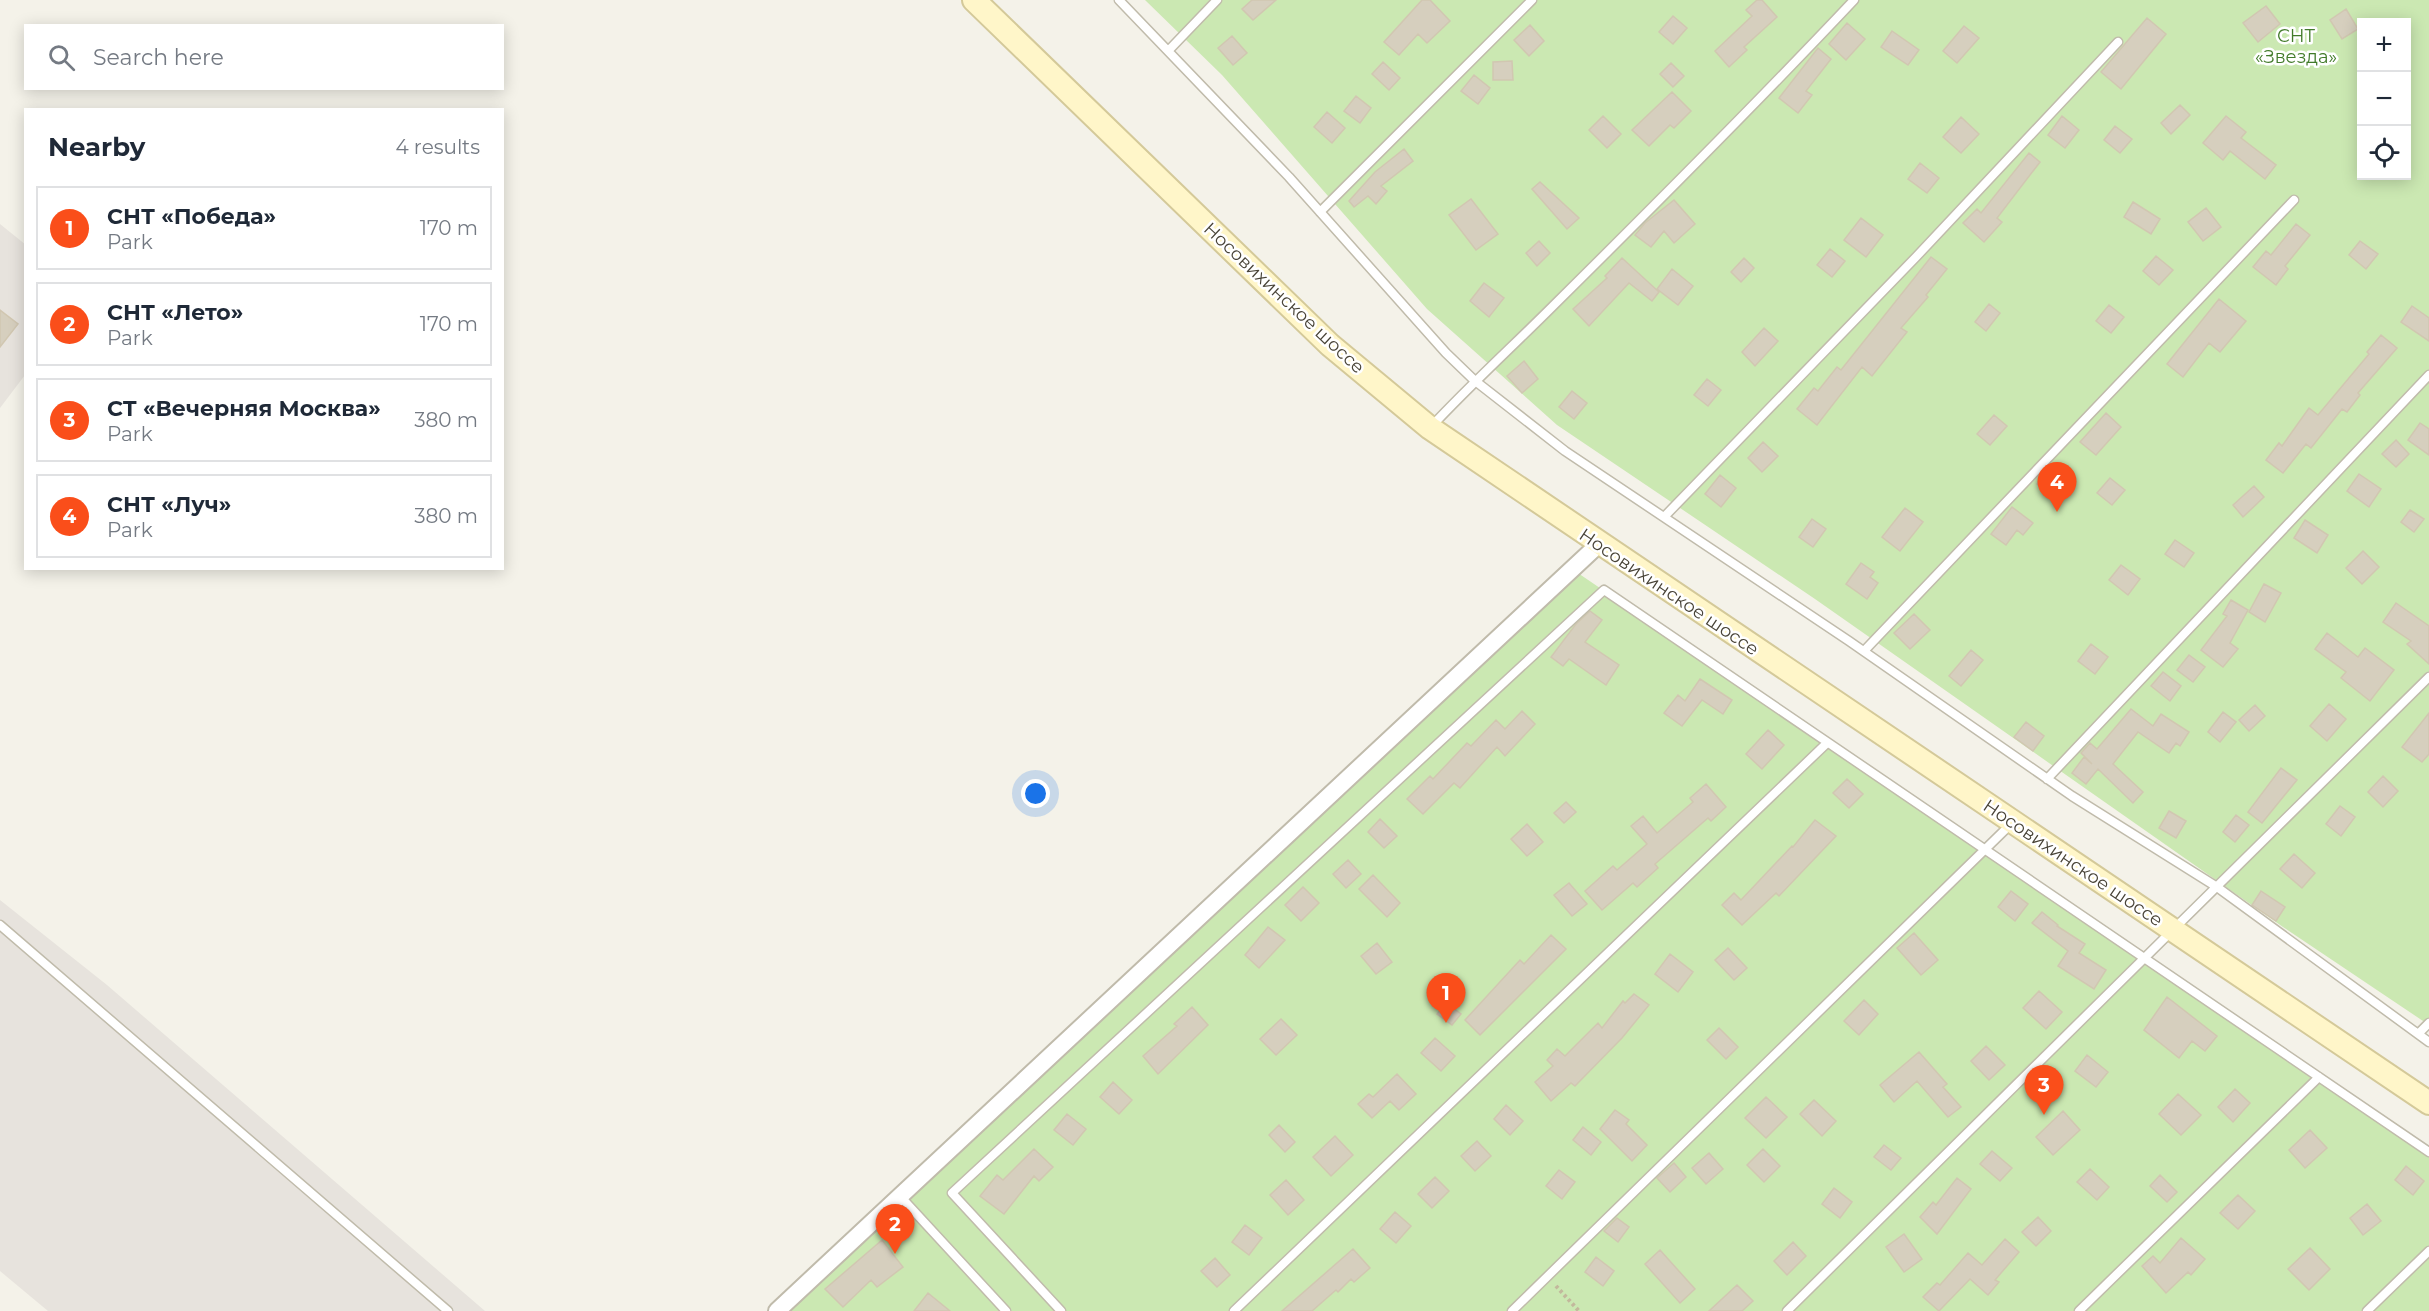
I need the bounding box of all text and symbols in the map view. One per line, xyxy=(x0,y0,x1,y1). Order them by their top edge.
map controls xyxy=(2357,18,2411,180)
button: + xyxy=(2357,18,2411,72)
search box xyxy=(24,24,504,90)
park label: СНТ «Звезда» xyxy=(2255,25,2337,68)
icon: search xyxy=(45,41,78,74)
text: Search here xyxy=(93,44,224,71)
button: − xyxy=(2357,72,2411,126)
button: locate xyxy=(2357,126,2411,180)
text: Nearby xyxy=(48,131,145,163)
text: 4 results xyxy=(395,135,480,159)
text: СНТ «Победа» xyxy=(107,203,276,230)
text: 1 xyxy=(66,216,73,240)
text: 170 m xyxy=(420,216,478,240)
street label: Носовихинское шоссе xyxy=(1199,218,1369,378)
text: Park xyxy=(107,230,153,254)
text: СНТ «Лето» xyxy=(107,299,243,326)
text: 2 xyxy=(64,312,75,336)
text: 170 m xyxy=(420,312,478,336)
text: Park xyxy=(107,326,153,350)
text: СТ «Вечерняя Москва» xyxy=(107,395,381,422)
text: 3 xyxy=(64,408,75,432)
text: 380 m xyxy=(414,408,478,432)
text: Park xyxy=(107,422,153,446)
pin: 4 xyxy=(2038,462,2076,512)
text: СНТ «Луч» xyxy=(107,491,231,518)
text: 4 xyxy=(63,504,76,528)
text: 380 m xyxy=(414,504,478,528)
text: Park xyxy=(107,518,153,542)
street label: Носовихинское шоссе xyxy=(1575,524,1763,660)
your location xyxy=(1021,779,1050,808)
street label: Носовихинское шоссе xyxy=(1979,795,2167,931)
pin: 1 xyxy=(1426,974,1466,1023)
pin: 3 xyxy=(2024,1066,2064,1115)
pin: 2 xyxy=(876,1204,914,1254)

